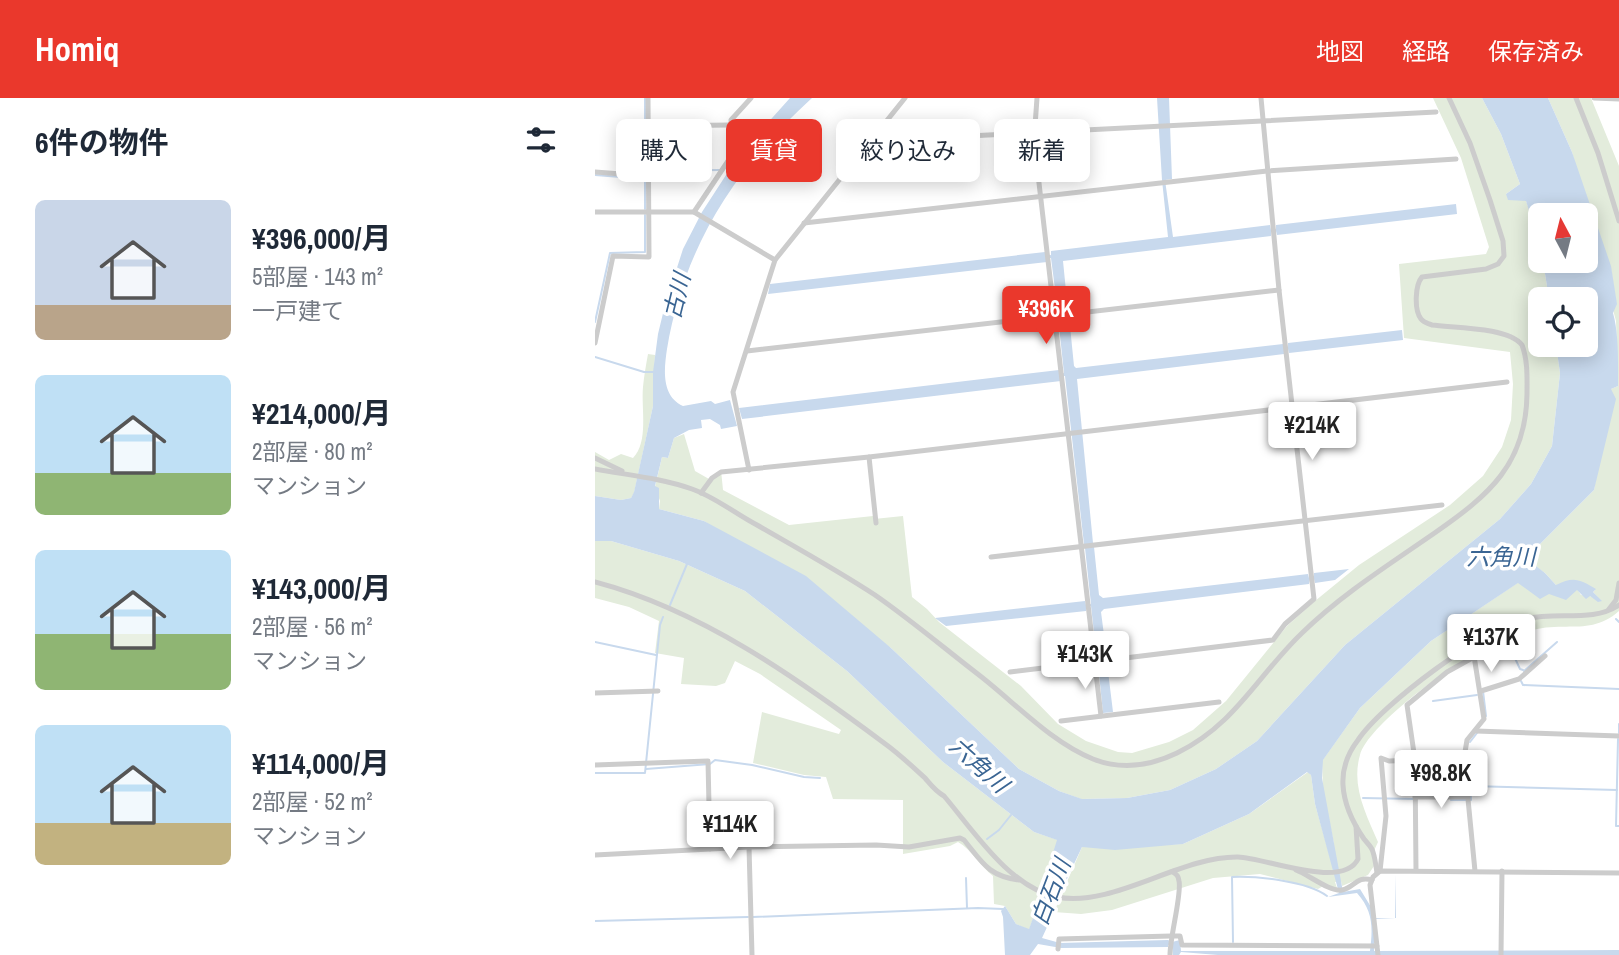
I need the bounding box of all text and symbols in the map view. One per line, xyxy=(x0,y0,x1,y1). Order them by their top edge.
text: Homiq xyxy=(35,27,119,71)
text: 地図 xyxy=(1316,35,1364,67)
text: 経路 xyxy=(1402,35,1450,67)
text: 保存済み xyxy=(1488,35,1584,67)
chip: 購入 xyxy=(616,119,712,182)
chip: 賃貸 xyxy=(726,119,822,182)
chip: 絞り込み xyxy=(836,119,980,182)
chip: 新着 xyxy=(994,119,1090,182)
icon: filters xyxy=(522,121,560,159)
text: 6件の物件 xyxy=(35,122,169,162)
north arrow xyxy=(1528,203,1598,273)
map controls xyxy=(1528,203,1598,357)
text: ¥396,000/月 xyxy=(252,218,391,258)
icon: home xyxy=(91,228,175,312)
text: 5部屋 · 143 m² xyxy=(252,261,383,292)
water label: 古川 xyxy=(656,267,698,322)
pin: ¥396K xyxy=(997,286,1095,346)
button: locate xyxy=(1528,287,1598,357)
text: ¥396K xyxy=(1018,293,1074,324)
text: 一戸建て xyxy=(252,295,344,326)
text: ¥214,000/月 xyxy=(252,393,391,433)
pin: ¥214K xyxy=(1263,402,1361,462)
icon: home xyxy=(91,403,175,487)
text: ¥214K xyxy=(1284,409,1340,440)
text: 2部屋 · 80 m² xyxy=(252,436,372,467)
text: マンション xyxy=(252,470,367,501)
water label: 六角川 xyxy=(1467,541,1539,572)
text: ¥143,000/月 xyxy=(252,568,391,608)
icon: home xyxy=(91,578,175,662)
text: 2部屋 · 56 m² xyxy=(252,611,372,642)
pin: ¥137K xyxy=(1442,614,1540,674)
text: ¥137K xyxy=(1463,621,1519,652)
pin: ¥143K xyxy=(1036,632,1134,691)
text: ¥143K xyxy=(1057,638,1113,669)
text: マンション xyxy=(252,645,367,676)
water label: 六角川 xyxy=(943,730,1018,801)
text: ¥114,000/月 xyxy=(252,743,390,783)
pin: ¥98.8K xyxy=(1384,750,1498,810)
icon: home xyxy=(91,753,175,837)
text: ¥98.8K xyxy=(1411,757,1471,788)
text: 2部屋 · 52 m² xyxy=(252,786,372,817)
pin: ¥114K xyxy=(681,802,779,861)
text: ¥114K xyxy=(703,808,757,839)
text: マンション xyxy=(252,820,367,851)
water label: 白石川 xyxy=(1024,851,1078,930)

